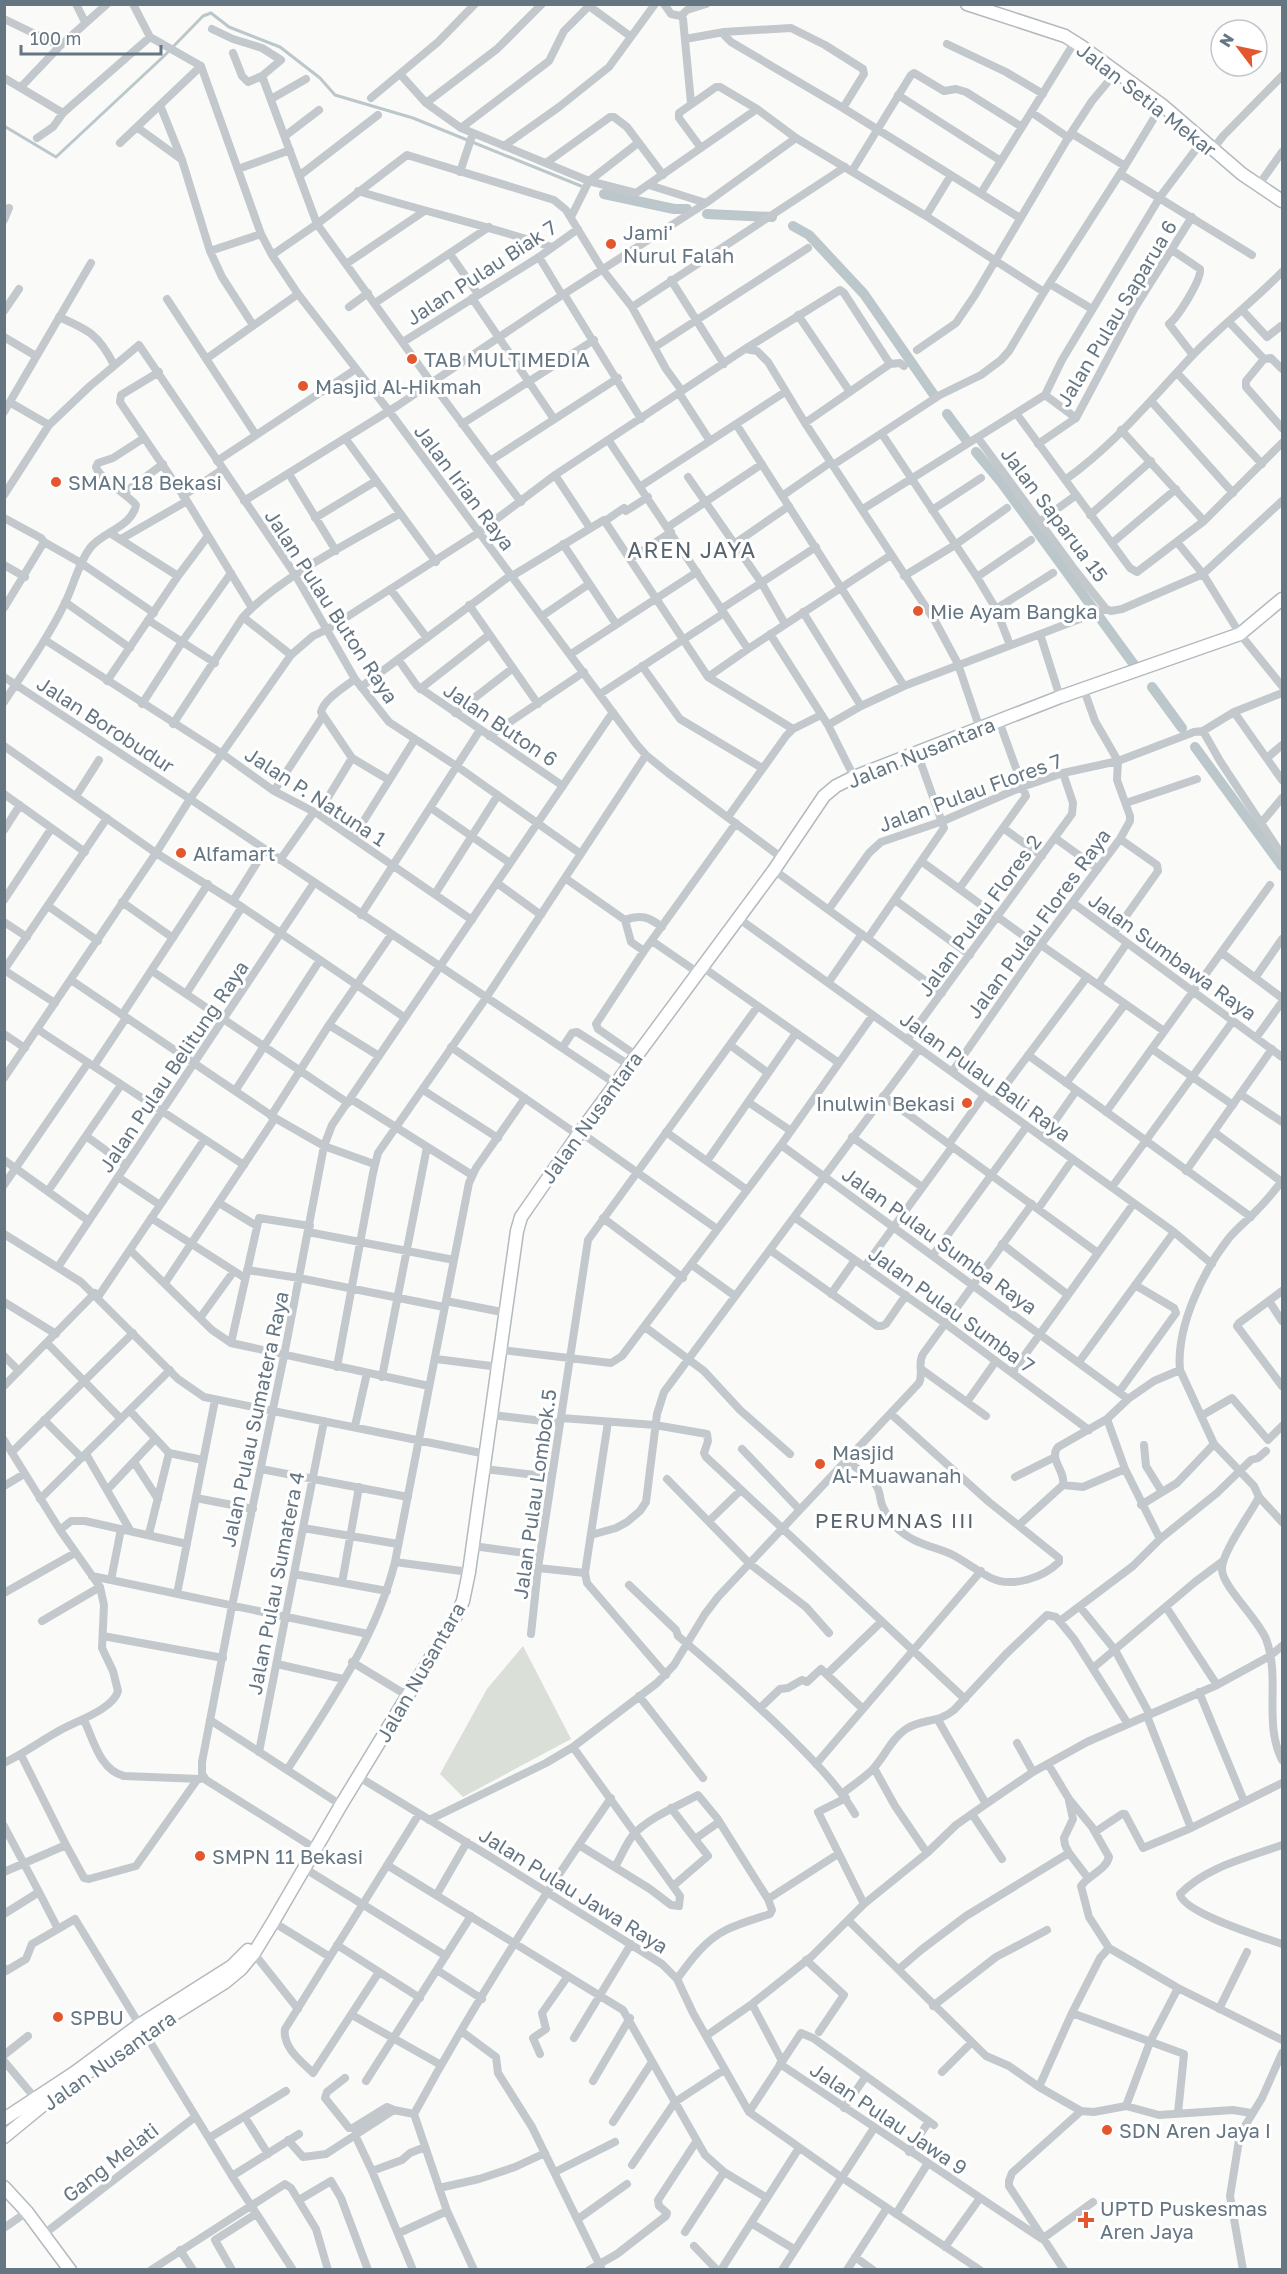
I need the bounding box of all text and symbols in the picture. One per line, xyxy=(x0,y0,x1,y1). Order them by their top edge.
scale bar xyxy=(21,18,160,56)
north arrow xyxy=(1209,18,1269,78)
text: 100 m xyxy=(30,27,81,49)
text: N xyxy=(1215,30,1238,51)
street label: Jalan Setia Mekar xyxy=(1072,37,1222,161)
street label: Jalan Pulau Biak 7 xyxy=(401,214,561,330)
street label: Jalan Pulau Saparua 6 xyxy=(1051,215,1181,411)
place label: Jami' Nurul Falah xyxy=(623,220,734,267)
marker: Jami' Nurul Falah xyxy=(604,237,618,251)
place label: TAB MULTIMEDIA xyxy=(424,347,590,371)
marker: TAB MULTIMEDIA xyxy=(405,352,419,366)
place label: Masjid Al-Hikmah xyxy=(315,374,481,398)
marker: Masjid Al-Hikmah xyxy=(296,379,310,393)
street label: Jalan Irian Raya xyxy=(410,419,520,555)
street label: Jalan Saparua 15 xyxy=(996,442,1114,586)
place label: SMAN 18 Bekasi xyxy=(68,470,222,494)
marker: SMAN 18 Bekasi xyxy=(49,475,63,489)
street label: Jalan Pulau Buton Raya xyxy=(260,505,404,707)
district label: AREN JAYA xyxy=(627,536,757,563)
place label: Mie Ayam Bangka xyxy=(930,599,1098,623)
marker: Mie Ayam Bangka xyxy=(911,604,925,618)
street label: Jalan Borobudur xyxy=(33,671,179,777)
street label: Jalan Buton 6 xyxy=(439,677,563,771)
street label: Jalan Nusantara xyxy=(844,711,998,793)
street label: Jalan P. Natuna 1 xyxy=(241,741,391,851)
street label: Jalan Pulau Flores 7 xyxy=(875,748,1065,836)
street label: Jalan Pulau Flores Raya xyxy=(961,824,1115,1022)
street label: Jalan Pulau Flores 2 xyxy=(912,830,1046,1000)
place label: Alfamart xyxy=(193,841,275,865)
marker: Alfamart xyxy=(174,846,188,860)
street label: Jalan Sumbawa Raya xyxy=(1084,887,1262,1025)
street label: Jalan Pulau Belitung Raya xyxy=(93,956,253,1176)
street label: Jalan Pulau Bali Raya xyxy=(896,1006,1076,1146)
street label: Jalan Nusantara xyxy=(535,1046,647,1188)
place label: Inulwin Bekasi xyxy=(816,1091,955,1115)
marker: Inulwin Bekasi xyxy=(960,1096,974,1110)
street label: Jalan Pulau Sumba Raya xyxy=(838,1161,1042,1319)
street label: Jalan Pulau Sumba 7 xyxy=(864,1241,1040,1377)
street label: Jalan Pulau Sumatera Raya xyxy=(215,1289,293,1549)
street label: Jalan Pulau Lombok.5 xyxy=(507,1388,561,1600)
place label: Masjid Al-Muawanah xyxy=(832,1440,962,1487)
marker: Masjid Al-Muawanah xyxy=(813,1457,827,1471)
street label: Jalan Pulau Sumatera 4 xyxy=(242,1469,308,1697)
district label: PERUMNAS III xyxy=(815,1507,975,1533)
street label: Jalan Nusantara xyxy=(370,1598,470,1746)
street label: Jalan Pulau Jawa Raya xyxy=(475,1822,673,1958)
place label: SMPN 11 Bekasi xyxy=(212,1844,363,1868)
marker: SMPN 11 Bekasi xyxy=(193,1849,207,1863)
street label: Jalan Nusantara xyxy=(38,2005,180,2115)
place label: SPBU xyxy=(70,2005,124,2029)
marker: SPBU xyxy=(51,2010,65,2024)
street label: Jalan Pulau Jawa 9 xyxy=(806,2057,972,2179)
street label: Gang Melati xyxy=(57,2117,163,2207)
place label: SDN Aren Jaya I xyxy=(1119,2118,1271,2142)
marker: SDN Aren Jaya I xyxy=(1100,2123,1114,2137)
place label: UPTD Puskesmas Aren Jaya xyxy=(1100,2196,1267,2243)
marker: UPTD Puskesmas Aren Jaya xyxy=(1077,2211,1095,2229)

